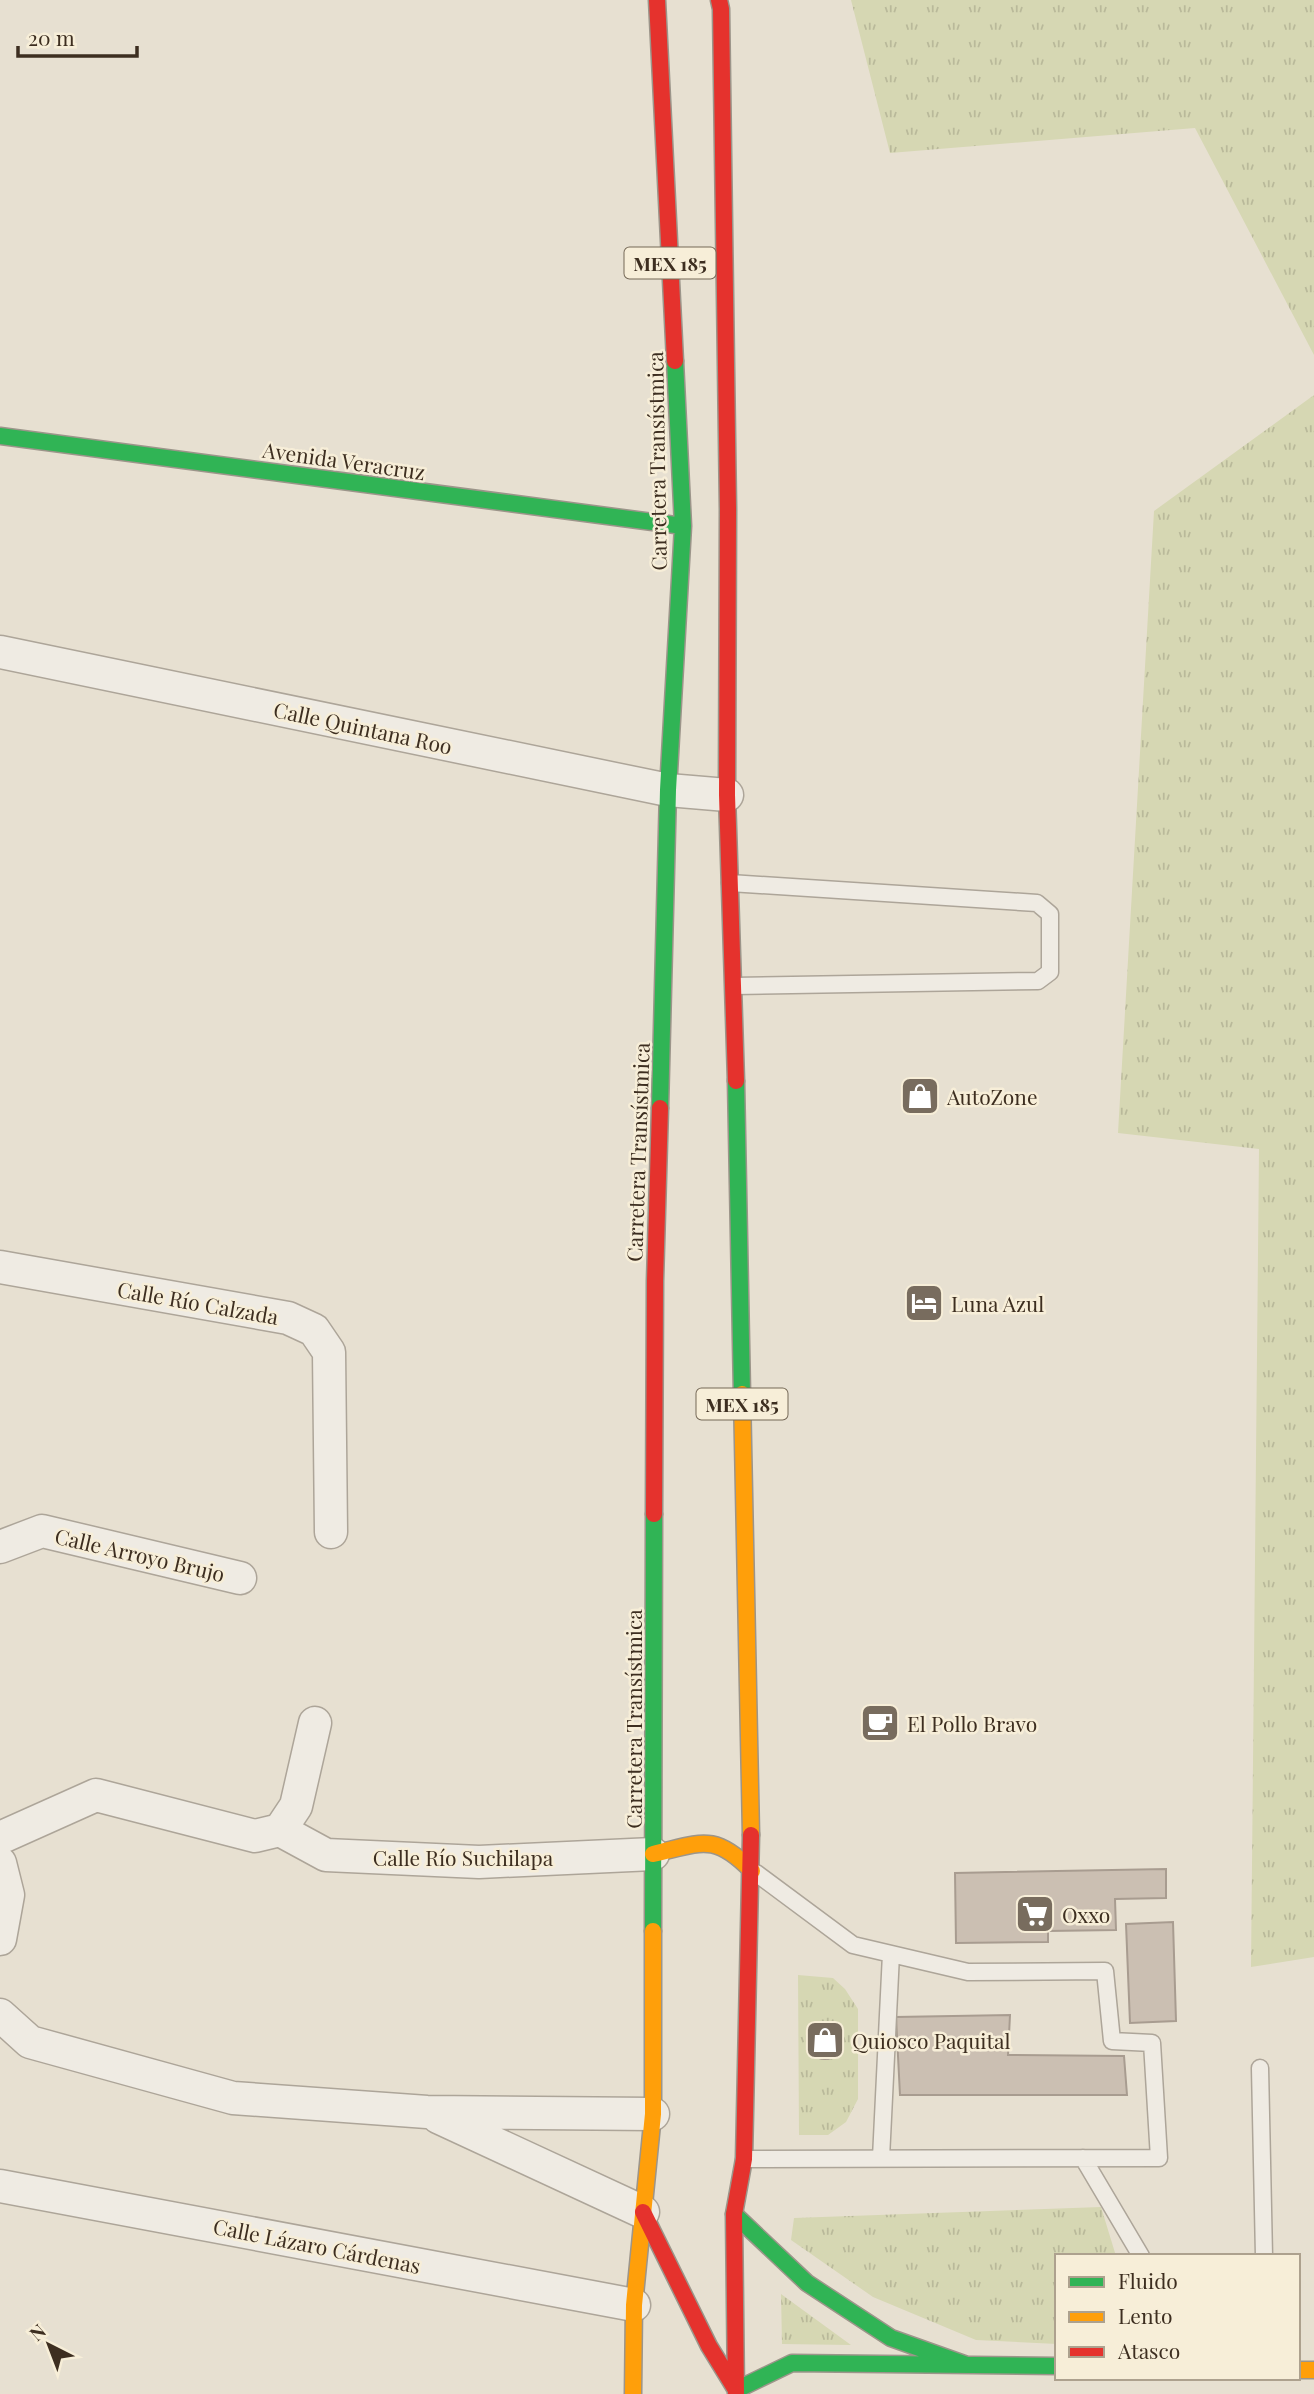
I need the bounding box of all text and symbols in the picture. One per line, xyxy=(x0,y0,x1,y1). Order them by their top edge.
scale bar xyxy=(18,14,136,58)
text: 20 m xyxy=(28,23,75,51)
road number: MEX 185 xyxy=(624,247,716,278)
street label: Carretera Transístmica xyxy=(640,351,672,571)
street label: Avenida Veracruz xyxy=(260,435,427,485)
street label: Calle Quintana Roo xyxy=(271,694,455,760)
street label: Carretera Transístmica xyxy=(619,1041,655,1262)
shop icon: AutoZone xyxy=(899,1075,941,1117)
place label: AutoZone xyxy=(946,1082,1038,1110)
street label: Calle Río Calzada xyxy=(115,1274,281,1330)
hotel icon: Luna Azul xyxy=(903,1282,945,1324)
place label: Luna Azul xyxy=(951,1289,1044,1317)
road number: MEX 185 xyxy=(696,1388,788,1420)
street label: Calle Arroyo Brujo xyxy=(52,1521,228,1587)
street label: Carretera Transístmica xyxy=(619,1609,647,1829)
cafe icon: El Pollo Bravo xyxy=(859,1702,901,1744)
place label: El Pollo Bravo xyxy=(907,1709,1037,1737)
street label: Calle Río Suchilapa xyxy=(373,1843,554,1871)
supermarket icon: Oxxo xyxy=(1014,1893,1056,1935)
place label: Oxxo xyxy=(1062,1900,1110,1928)
shop icon: Quiosco Paquital xyxy=(804,2019,846,2061)
place label: Quiosco Paquital xyxy=(852,2026,1010,2054)
street label: Calle Lázaro Cárdenas xyxy=(211,2211,423,2279)
legend xyxy=(1055,2254,1300,2380)
text: Fluido xyxy=(1118,2266,1178,2294)
text: Lento xyxy=(1118,2301,1172,2329)
north arrow xyxy=(14,2310,84,2380)
text: N xyxy=(23,2317,51,2346)
text: Atasco xyxy=(1117,2336,1180,2364)

